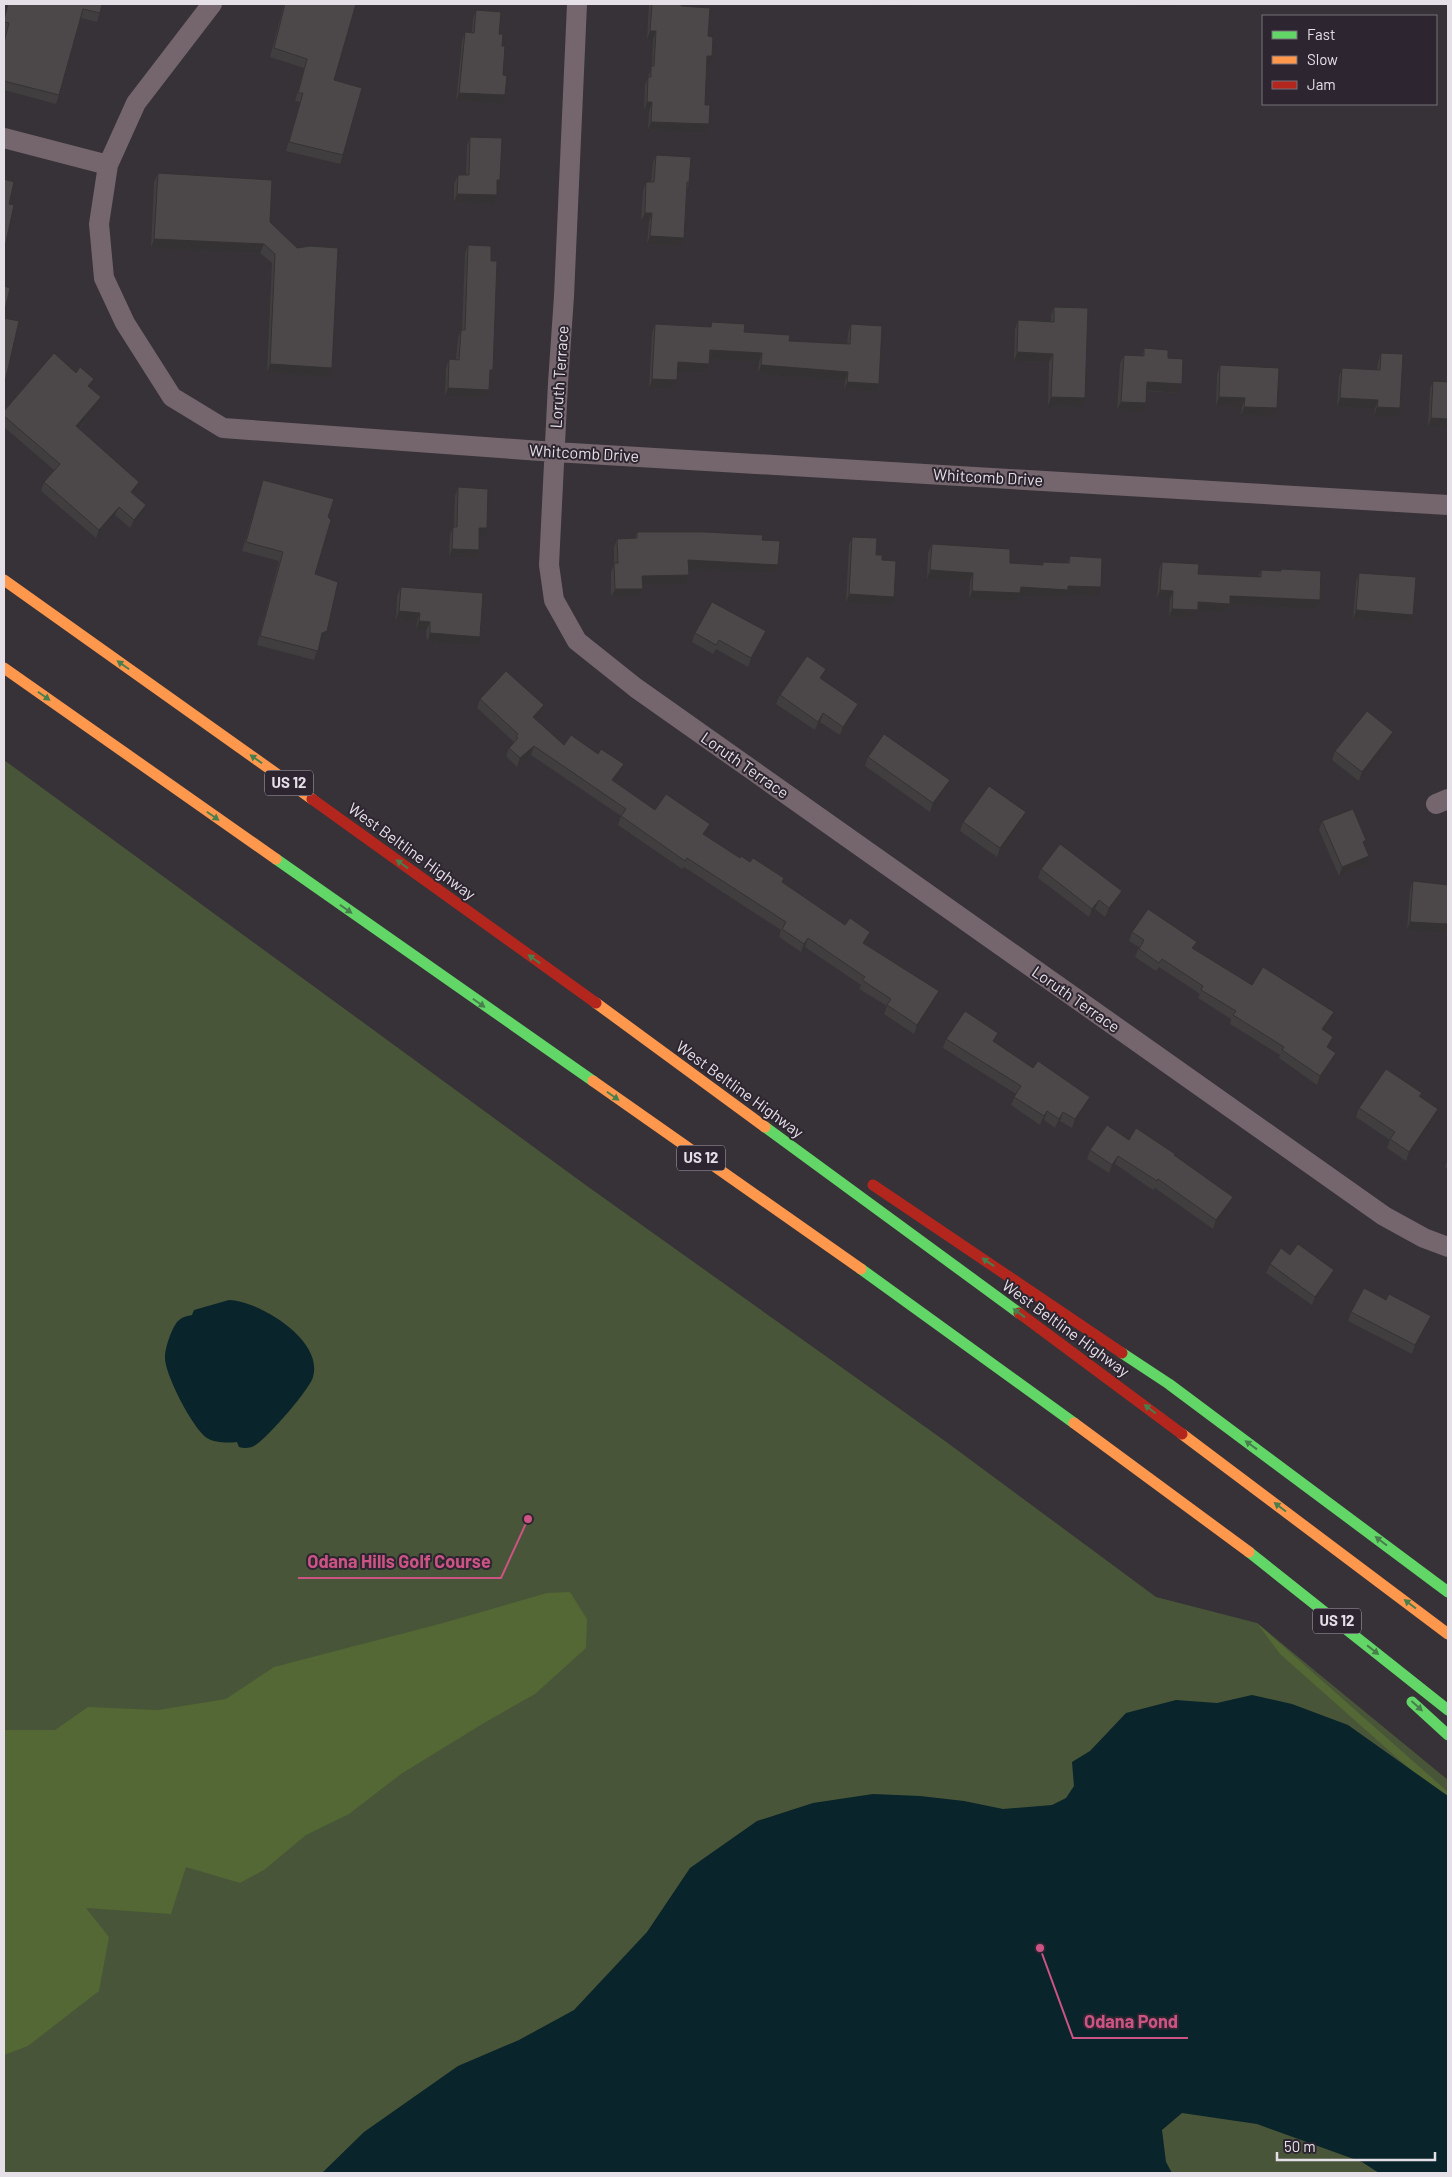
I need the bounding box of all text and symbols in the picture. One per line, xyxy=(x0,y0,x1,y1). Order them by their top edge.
legend xyxy=(1262,15,1437,105)
text: Fast xyxy=(1307,25,1335,43)
text: Slow xyxy=(1307,50,1338,68)
text: Jam xyxy=(1307,75,1336,93)
street label: Loruth Terrace xyxy=(545,325,572,429)
street label: Whitcomb Drive xyxy=(529,440,640,465)
street label: Whitcomb Drive xyxy=(933,464,1044,489)
one-way arrow xyxy=(116,660,130,670)
one-way arrow xyxy=(37,691,50,701)
street label: Loruth Terrace xyxy=(698,727,793,802)
one-way arrow xyxy=(249,754,263,764)
road number: US 12 xyxy=(265,770,313,796)
street label: West Beltline Highway xyxy=(345,798,480,904)
one-way arrow xyxy=(206,811,220,821)
one-way arrow xyxy=(395,859,409,869)
one-way arrow xyxy=(340,904,353,914)
one-way arrow xyxy=(527,954,541,964)
street label: Loruth Terrace xyxy=(1029,961,1124,1036)
one-way arrow xyxy=(473,998,486,1008)
street label: West Beltline Highway xyxy=(673,1036,808,1142)
one-way arrow xyxy=(606,1091,619,1101)
road number: US 12 xyxy=(677,1146,725,1170)
one-way arrow xyxy=(981,1257,995,1267)
street label: West Beltline Highway xyxy=(999,1275,1134,1381)
one-way arrow xyxy=(1012,1308,1026,1318)
one-way arrow xyxy=(1144,1404,1157,1415)
one-way arrow xyxy=(1245,1439,1258,1450)
one-way arrow xyxy=(1274,1501,1287,1512)
one-way arrow xyxy=(1375,1536,1388,1547)
callout: Odana Hills Golf Course xyxy=(298,1545,501,1578)
text: Odana Hills Golf Course xyxy=(307,1550,491,1572)
one-way arrow xyxy=(1404,1599,1417,1610)
road number: US 12 xyxy=(1313,1608,1361,1634)
one-way arrow xyxy=(1366,1645,1379,1656)
one-way arrow xyxy=(1411,1701,1424,1712)
callout: Odana Pond xyxy=(1073,2005,1188,2038)
text: Odana Pond xyxy=(1084,2010,1178,2032)
scale bar xyxy=(1277,2130,1434,2162)
text: 50 m xyxy=(1284,2137,1316,2155)

